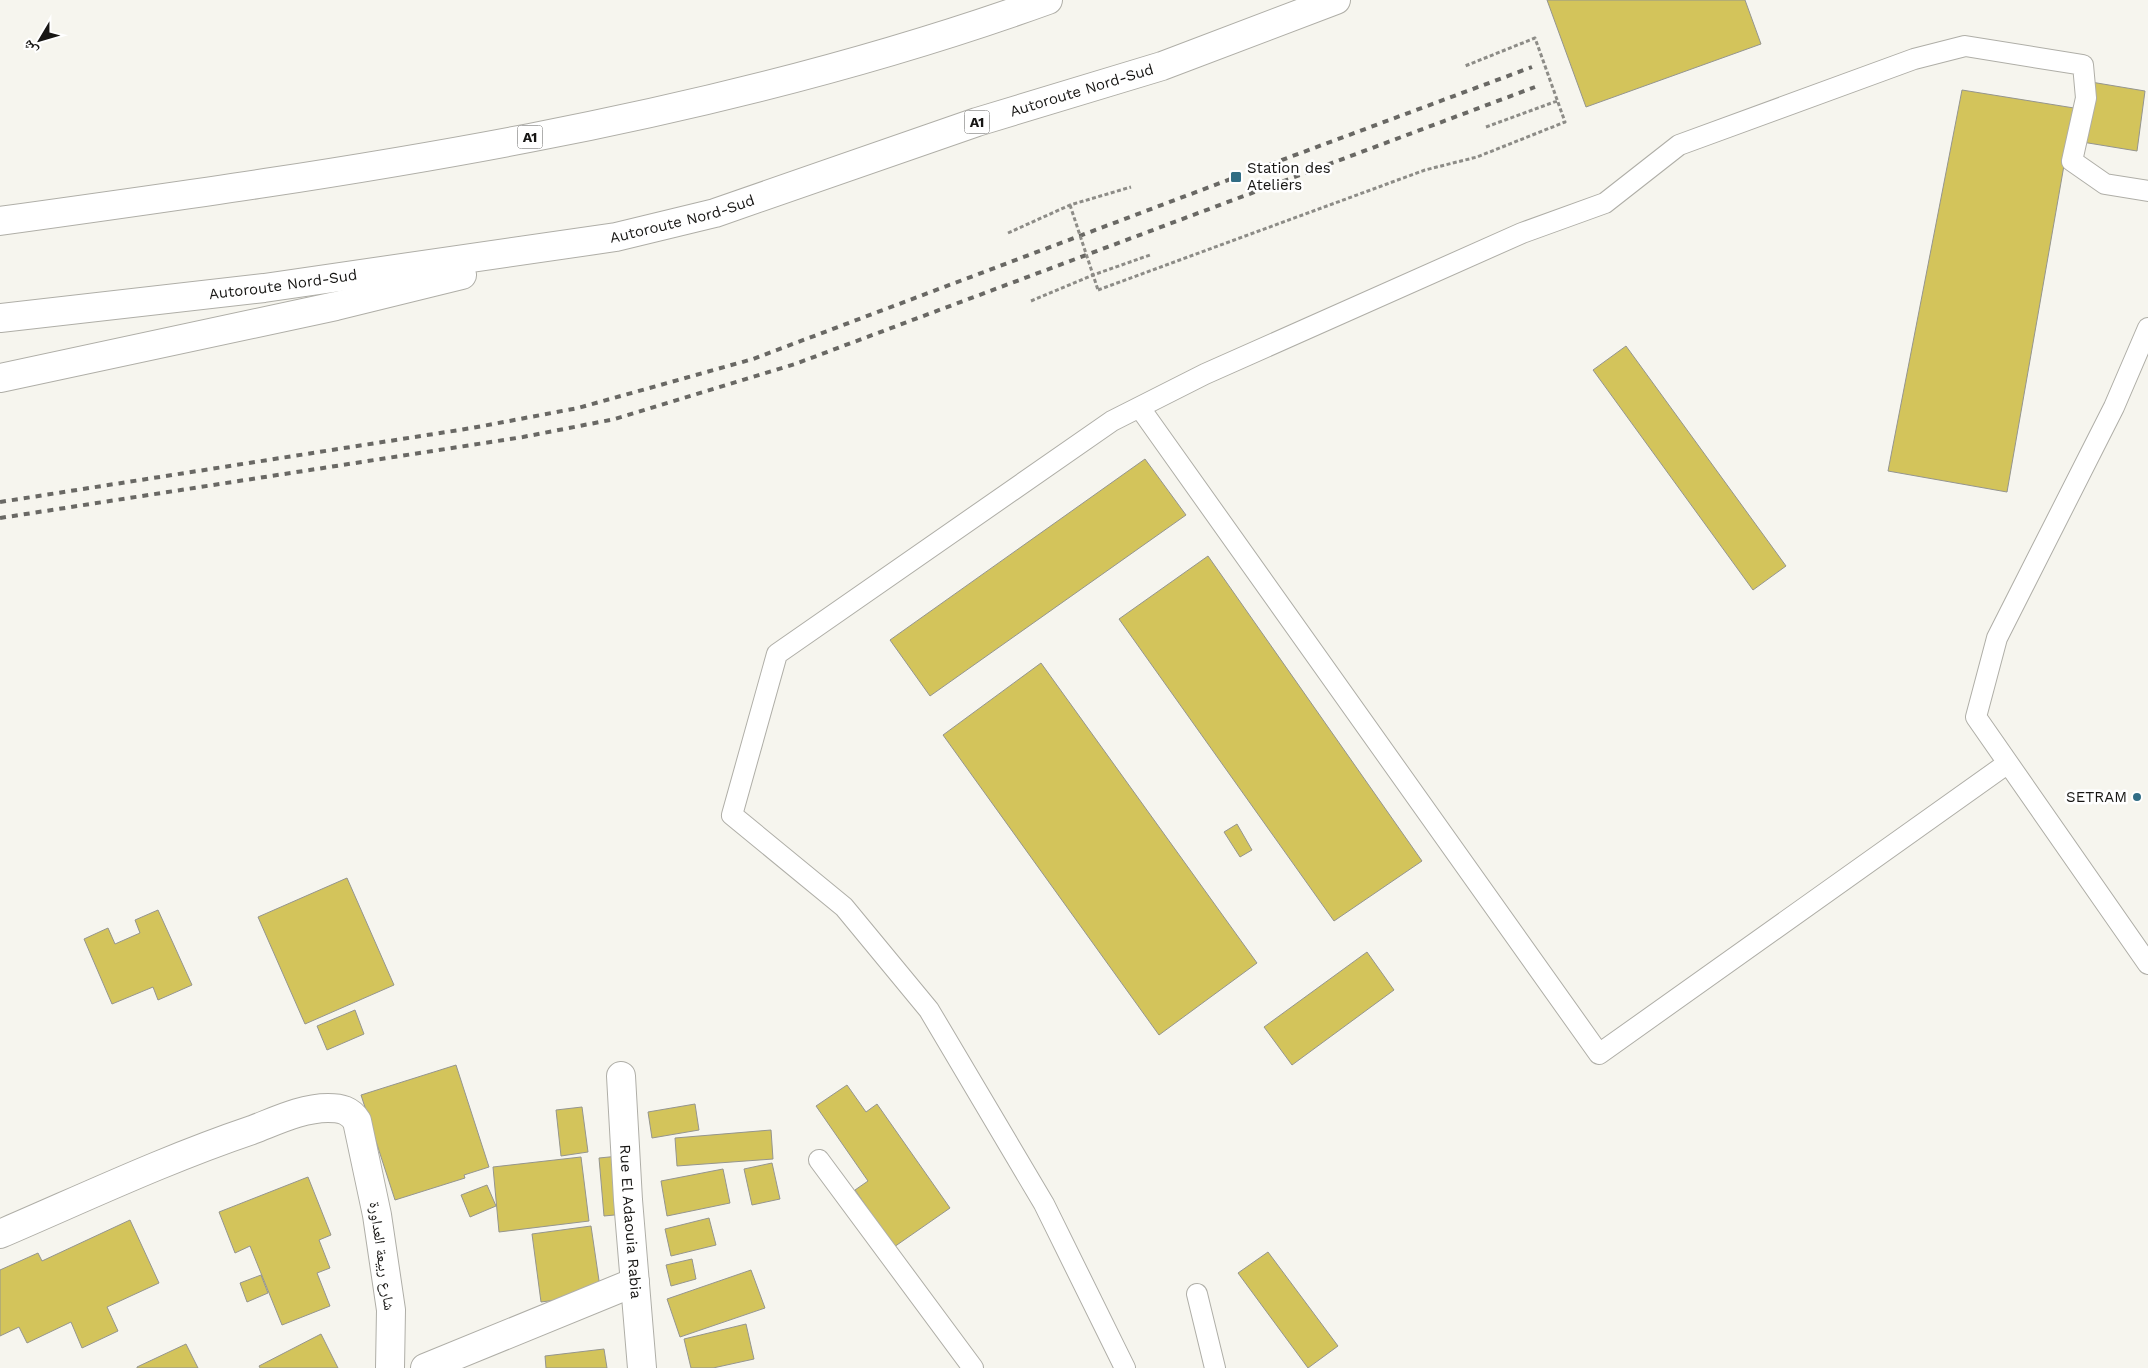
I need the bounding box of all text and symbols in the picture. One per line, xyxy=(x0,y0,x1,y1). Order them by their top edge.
north arrow xyxy=(15,15,65,65)
text: ش xyxy=(19,36,41,59)
street label: Autoroute Nord-Sud xyxy=(1008,60,1156,121)
road number: A1 xyxy=(964,110,990,134)
road number: A1 xyxy=(518,125,542,148)
place label: Station des Ateliers xyxy=(1247,159,1331,194)
marker: Station des Ateliers xyxy=(1229,170,1243,184)
street label: Autoroute Nord-Sud xyxy=(609,191,757,247)
street label: Autoroute Nord-Sud xyxy=(208,266,358,303)
place label: SETRAM xyxy=(2066,788,2127,806)
marker: SETRAM xyxy=(2131,791,2143,803)
street label: Rue El Adaouia Rabia xyxy=(616,1144,645,1300)
street label: شارع ربيعة العداورة xyxy=(364,1200,399,1312)

